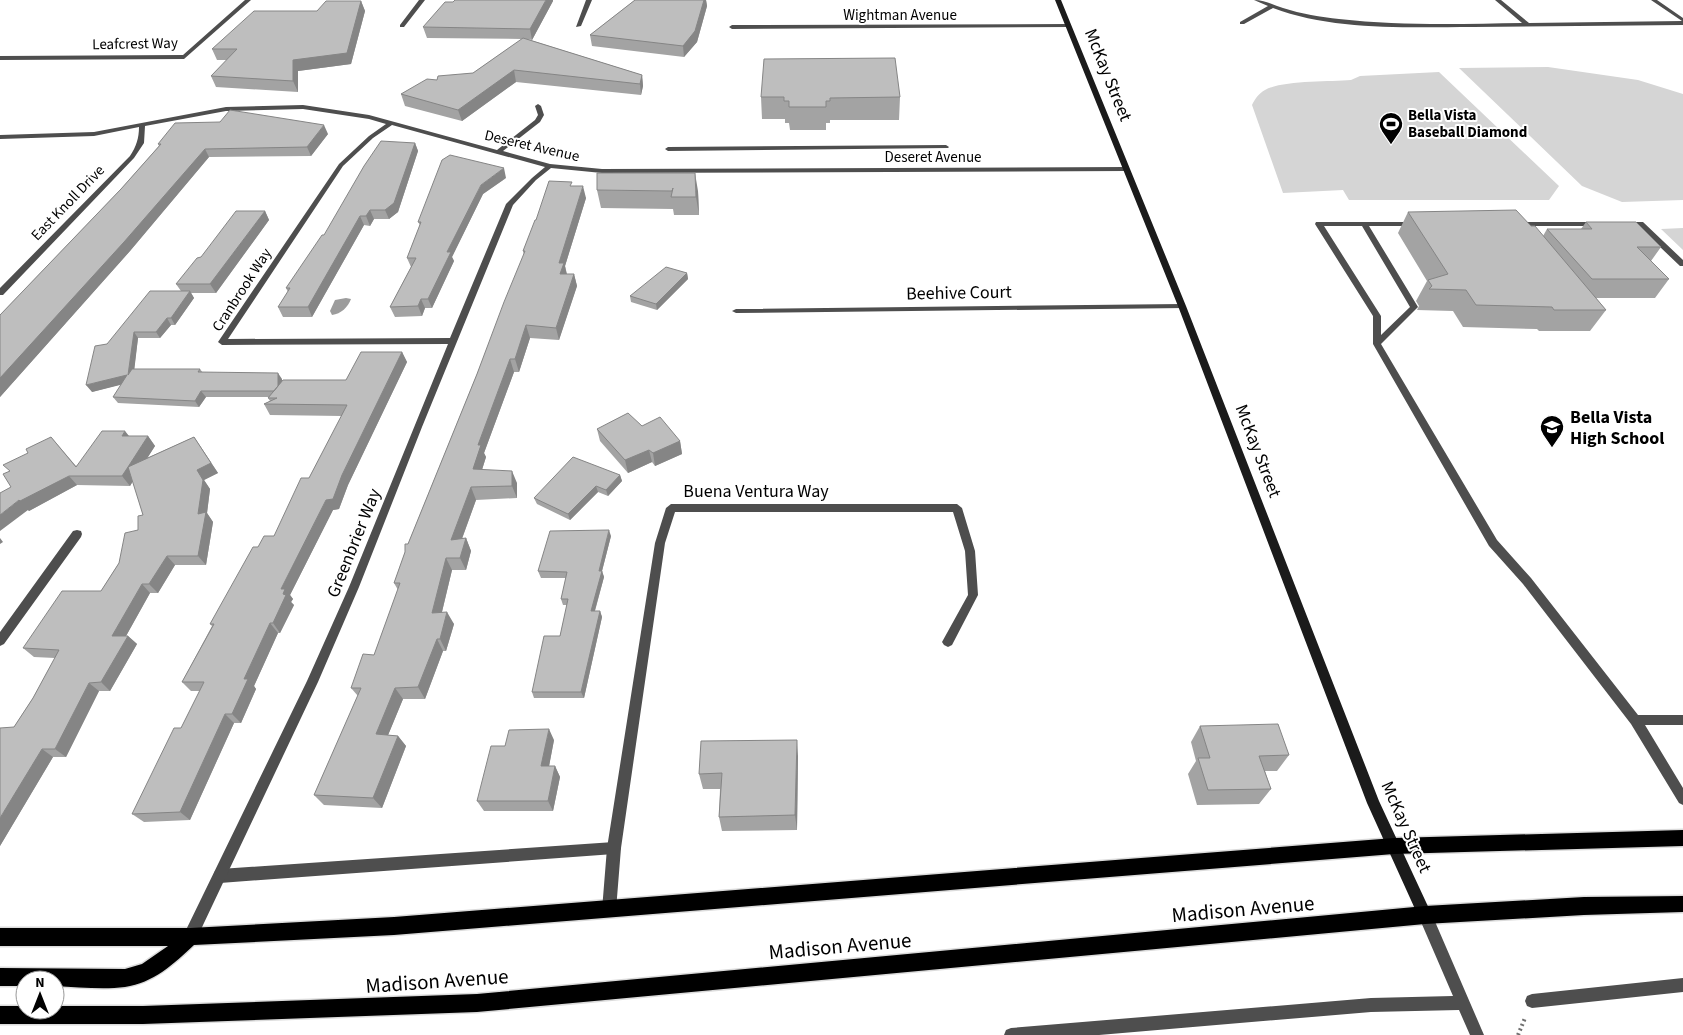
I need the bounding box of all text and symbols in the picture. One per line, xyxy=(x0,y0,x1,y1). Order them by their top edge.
street label: Wightman Avenue xyxy=(843,5,957,26)
street label: McKay Street xyxy=(1078,25,1138,125)
street label: Leafcrest Way xyxy=(92,33,178,55)
place label: Bella Vista Baseball Diamond xyxy=(1408,105,1527,143)
sports icon: Bella Vista Baseball Diamond xyxy=(1378,111,1404,145)
street label: Deseret Avenue xyxy=(482,125,582,167)
street label: Deseret Avenue xyxy=(884,147,982,168)
street label: East Knoll Drive xyxy=(27,161,109,245)
street label: Cranbrook Way xyxy=(207,244,277,336)
street label: Beehive Court xyxy=(906,280,1012,306)
street label: McKay Street xyxy=(1229,401,1287,501)
place label: Bella Vista High School xyxy=(1570,405,1664,451)
school or university icon: Bella Vista High School xyxy=(1539,414,1565,448)
street label: Buena Ventura Way xyxy=(683,479,829,504)
street label: Greenbrier Way xyxy=(321,484,387,601)
street label: McKay Street xyxy=(1375,777,1437,877)
street label: Madison Avenue xyxy=(1170,888,1316,930)
street label: Madison Avenue xyxy=(767,925,913,967)
street label: Madison Avenue xyxy=(364,961,510,1001)
north arrow xyxy=(15,970,65,1020)
text: N xyxy=(35,973,45,993)

